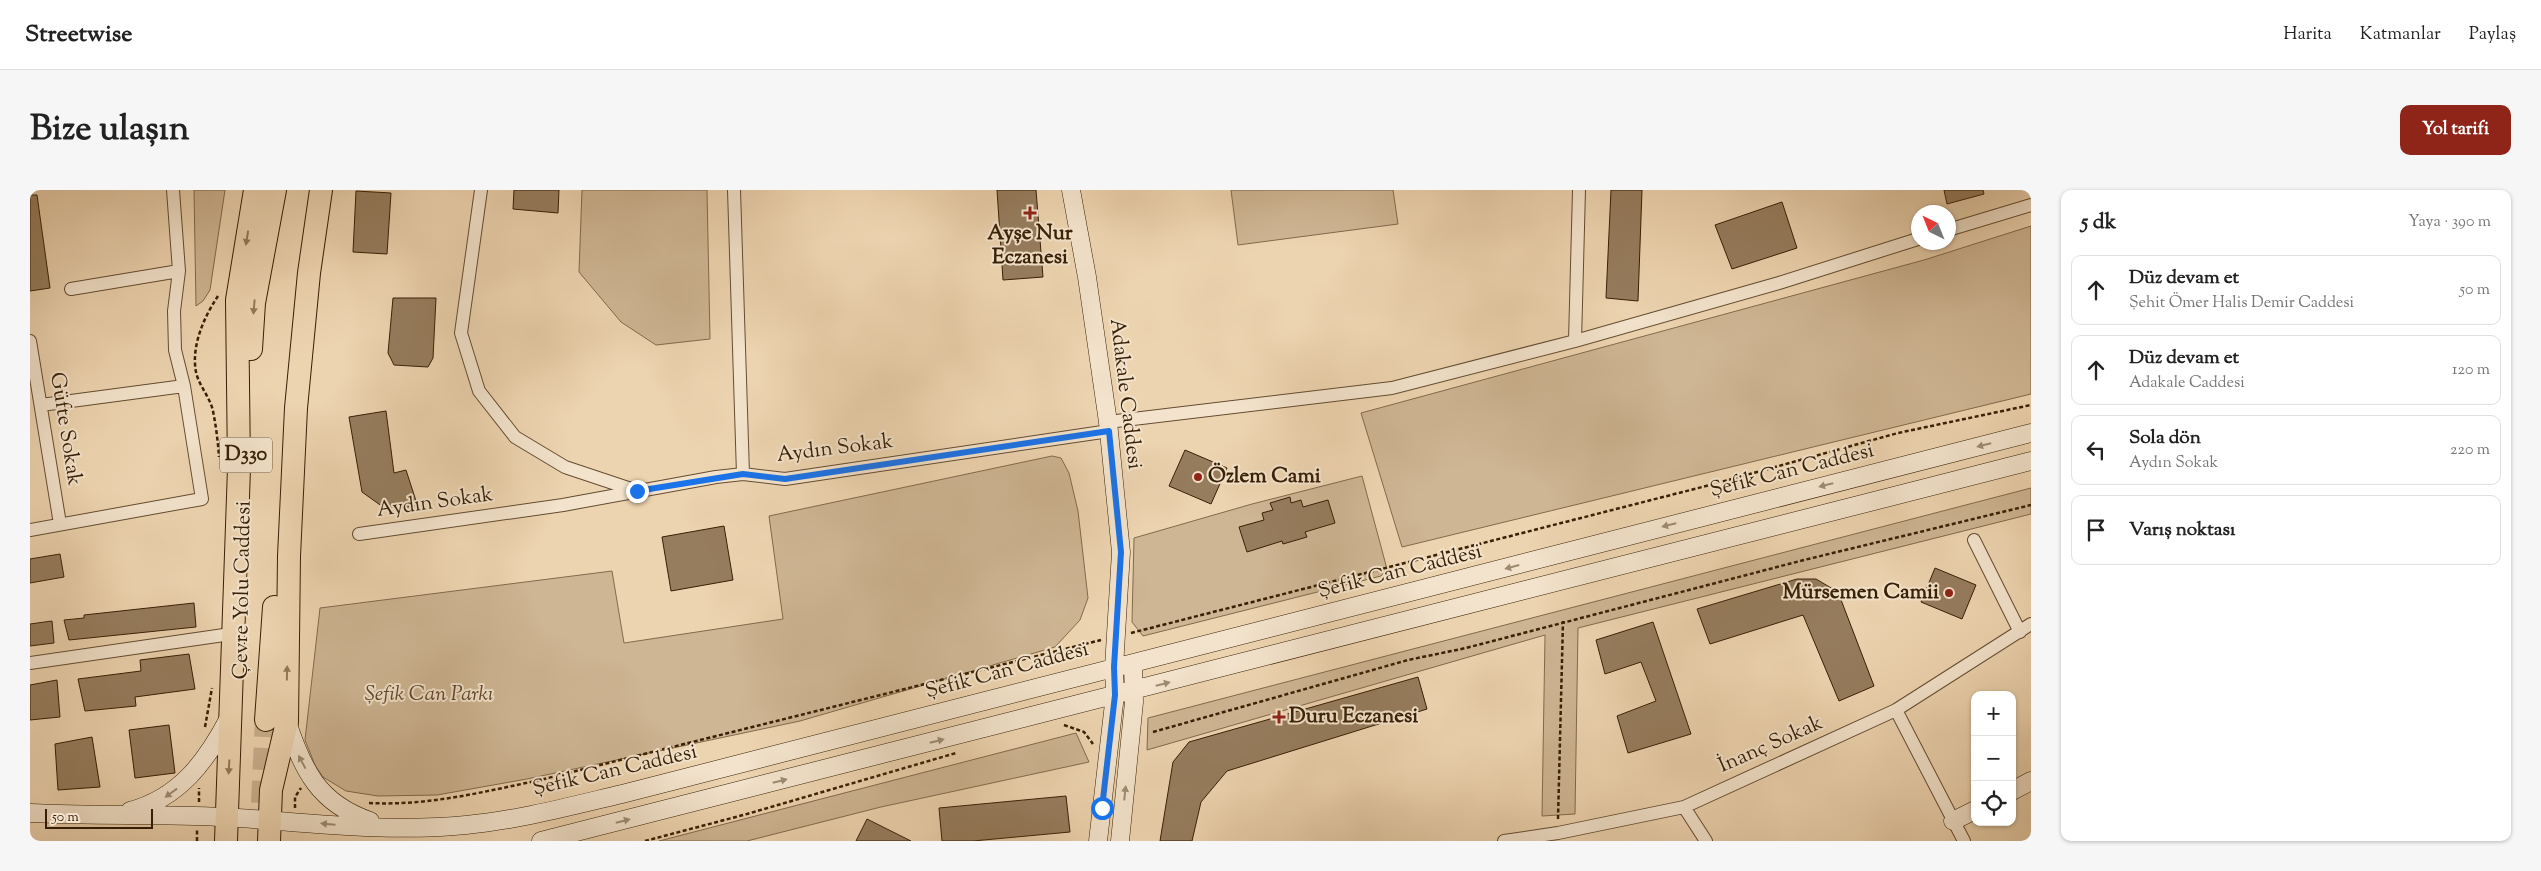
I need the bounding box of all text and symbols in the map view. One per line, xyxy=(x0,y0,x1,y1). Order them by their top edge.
text: Streetwise xyxy=(25,18,132,52)
text: Harita xyxy=(2283,22,2332,48)
text: Katmanlar xyxy=(2360,22,2441,48)
text: Paylaş xyxy=(2469,22,2516,48)
text: Bize ulaşın xyxy=(30,105,189,156)
button: Yol tarifi xyxy=(2400,105,2511,155)
north arrow xyxy=(1911,205,1956,250)
marker: Ayşe Nur Eczanesi xyxy=(1024,207,1036,219)
text: 5 dk xyxy=(2081,208,2116,238)
text: Yaya · 390 m xyxy=(2408,211,2491,234)
place label: Ayşe Nur Eczanesi xyxy=(987,219,1073,273)
one-way arrow xyxy=(243,230,251,246)
text: Düz devam et xyxy=(2129,265,2239,292)
icon: ahead xyxy=(2082,276,2110,304)
text: 50 m xyxy=(2459,279,2490,302)
text: Şehit Ömer Halis Demir Caddesi xyxy=(2129,292,2354,315)
one-way arrow xyxy=(250,299,258,315)
street label: Adakale Caddesi xyxy=(1101,317,1149,471)
text: Düz devam et xyxy=(2129,345,2239,372)
icon: ahead xyxy=(2082,356,2110,384)
text: 120 m xyxy=(2452,359,2490,382)
street label: Güfte Sokak xyxy=(41,370,89,488)
text: Adakale Caddesi xyxy=(2129,372,2245,395)
text: Sola dön xyxy=(2129,425,2201,452)
street label: Aydın Sokak xyxy=(775,427,896,471)
street label: Şefik Can Caddesi xyxy=(1707,436,1877,506)
icon: left xyxy=(2082,436,2110,464)
road number: D330 xyxy=(220,438,272,472)
text: 220 m xyxy=(2450,439,2490,462)
one-way arrow xyxy=(1976,441,1991,449)
text: Aydın Sokak xyxy=(2129,452,2218,475)
place label: Özlem Cami xyxy=(1208,462,1321,492)
marker: Özlem Cami xyxy=(1192,471,1204,483)
street label: Aydın Sokak xyxy=(375,480,496,526)
route end xyxy=(626,480,649,503)
one-way arrow xyxy=(1819,481,1834,489)
street label: Çevre Yolu Caddesi xyxy=(226,500,260,680)
icon: arrive xyxy=(2082,516,2110,544)
text: Varış noktası xyxy=(2129,517,2235,544)
one-way arrow xyxy=(1661,522,1676,530)
street label: Şefik Can Caddesi xyxy=(1315,537,1485,607)
one-way arrow xyxy=(1504,563,1519,571)
place label: Mürsemen Camii xyxy=(1783,578,1939,608)
marker: Mürsemen Camii xyxy=(1943,587,1955,599)
street label: Şefik Can Caddesi xyxy=(922,635,1092,707)
one-way arrow xyxy=(283,665,291,681)
park label: Şefik Can Parkı xyxy=(365,680,493,710)
one-way arrow xyxy=(1155,680,1170,688)
map controls xyxy=(1971,691,2016,826)
button: + xyxy=(1971,691,2016,736)
place label: Duru Eczanesi xyxy=(1289,702,1418,732)
street label: İnanç Sokak xyxy=(1714,708,1829,781)
marker: Duru Eczanesi xyxy=(1273,711,1285,723)
button: − xyxy=(1971,736,2016,781)
street label: Şefik Can Caddesi xyxy=(530,737,700,805)
one-way arrow xyxy=(930,737,945,745)
one-way arrow xyxy=(298,755,306,769)
one-way arrow xyxy=(224,759,232,775)
one-way arrow xyxy=(773,777,788,785)
button: locate xyxy=(1971,781,2016,826)
one-way arrow xyxy=(1121,784,1129,800)
one-way arrow xyxy=(165,787,178,798)
route start xyxy=(1091,797,1114,820)
scale bar xyxy=(45,806,152,829)
text: 50 m xyxy=(52,808,79,828)
one-way arrow xyxy=(615,817,630,825)
one-way arrow xyxy=(319,819,335,827)

